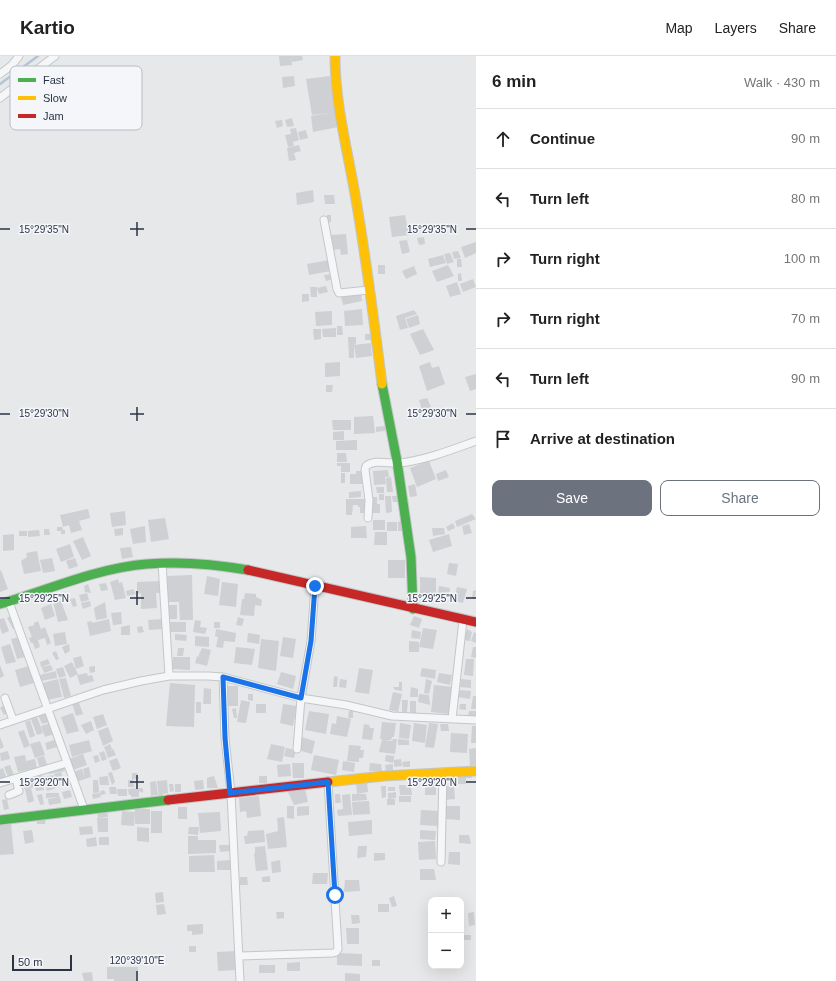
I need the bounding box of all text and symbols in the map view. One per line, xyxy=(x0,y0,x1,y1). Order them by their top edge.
text: Kartio xyxy=(20,17,75,38)
text: Map xyxy=(665,20,693,36)
text: Layers xyxy=(715,20,757,36)
text: Share xyxy=(779,20,816,36)
legend xyxy=(10,66,142,130)
text: 6 min xyxy=(492,72,536,91)
text: Fast xyxy=(43,74,64,86)
text: Walk · 430 m xyxy=(744,75,820,90)
text: Slow xyxy=(43,92,67,104)
text: Jam xyxy=(43,110,64,122)
icon: ahead xyxy=(492,128,514,150)
text: Continue xyxy=(530,130,595,147)
text: 90 m xyxy=(791,131,820,146)
icon: left xyxy=(492,188,514,210)
text: Turn left xyxy=(530,190,589,207)
text: 80 m xyxy=(791,191,820,206)
text: 15°29'35"N xyxy=(19,224,69,235)
text: 15°29'35"N xyxy=(407,224,457,235)
icon: right xyxy=(492,248,514,270)
text: Turn right xyxy=(530,250,600,267)
text: 100 m xyxy=(784,251,820,266)
icon: right xyxy=(492,308,514,330)
text: Turn right xyxy=(530,310,600,327)
text: 70 m xyxy=(791,311,820,326)
icon: left xyxy=(492,368,514,390)
text: Turn left xyxy=(530,370,589,387)
text: 90 m xyxy=(791,371,820,386)
text: 15°29'30"N xyxy=(19,408,69,419)
text: 15°29'30"N xyxy=(407,408,457,419)
icon: arrive xyxy=(492,428,514,450)
text: Arrive at destination xyxy=(530,430,675,447)
button: Save xyxy=(492,480,652,516)
button: Share xyxy=(660,480,820,516)
route end xyxy=(306,577,324,595)
text: 15°29'25"N xyxy=(19,593,69,604)
text: 15°29'25"N xyxy=(407,593,457,604)
text: 15°29'20"N xyxy=(19,777,69,788)
text: 15°29'20"N xyxy=(407,777,457,788)
route start xyxy=(326,886,344,904)
map controls xyxy=(428,897,464,969)
button: + xyxy=(428,897,464,933)
button: − xyxy=(428,933,464,969)
scale bar xyxy=(12,953,72,972)
text: 120°39'10"E xyxy=(109,955,165,966)
text: 50 m xyxy=(18,956,42,968)

